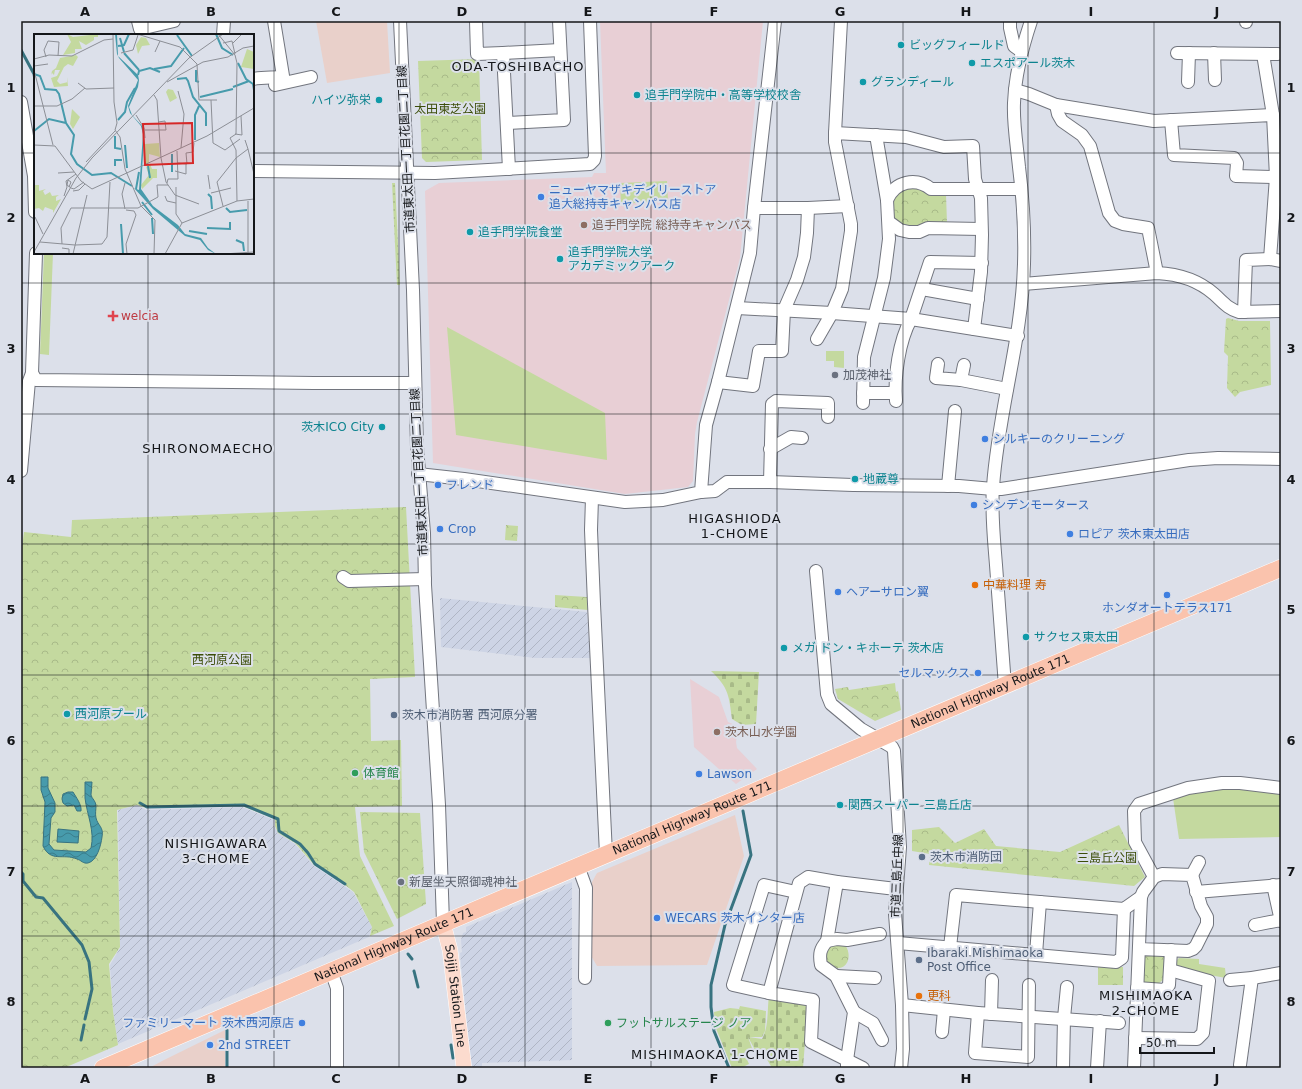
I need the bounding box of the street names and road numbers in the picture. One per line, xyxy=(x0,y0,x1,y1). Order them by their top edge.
street label: 市道東太田一丁目花園二丁目線 xyxy=(395,65,417,233)
street label: 市道東太田一丁目花園二丁目線 xyxy=(408,388,430,556)
street label: National Highway Route 171 xyxy=(909,651,1072,731)
street label: National Highway Route 171 xyxy=(611,778,774,858)
street label: 市道三島丘中線 xyxy=(889,834,905,918)
street label: National Highway Route 171 xyxy=(312,905,475,984)
street label: Sojiji Station Line xyxy=(442,943,468,1048)

